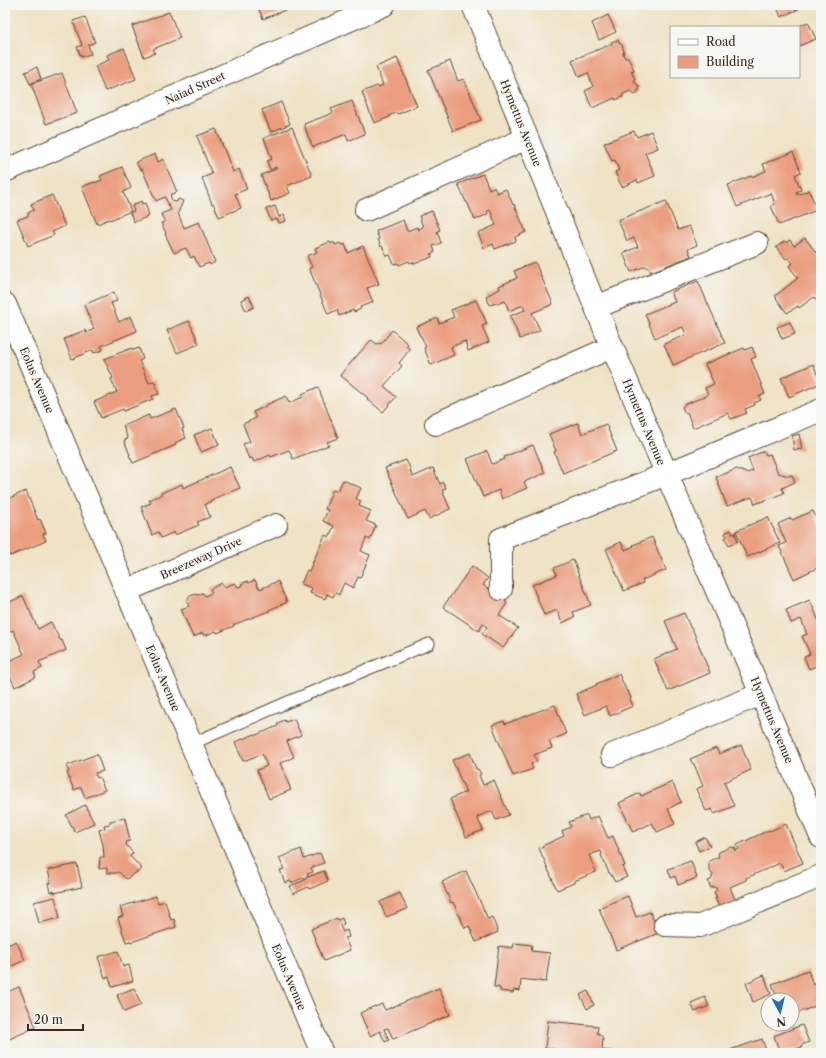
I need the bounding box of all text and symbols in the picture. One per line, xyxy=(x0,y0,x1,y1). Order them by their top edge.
legend xyxy=(670,26,800,78)
text: Road xyxy=(706,34,736,49)
text: Building xyxy=(706,54,754,69)
street label: Naiad Street xyxy=(163,68,227,108)
street label: Hymettus Avenue xyxy=(497,77,545,169)
street label: Eolus Avenue xyxy=(17,345,57,415)
street label: Hymettus Avenue xyxy=(619,377,669,467)
street label: Breezeway Drive xyxy=(158,534,244,582)
street label: Eolus Avenue xyxy=(143,643,183,713)
street label: Hymettus Avenue xyxy=(747,675,797,765)
street label: Eolus Avenue xyxy=(269,942,309,1012)
north arrow xyxy=(760,992,800,1032)
scale bar xyxy=(28,1006,83,1032)
text: 20 m xyxy=(34,1012,63,1027)
text: N xyxy=(775,1014,787,1030)

